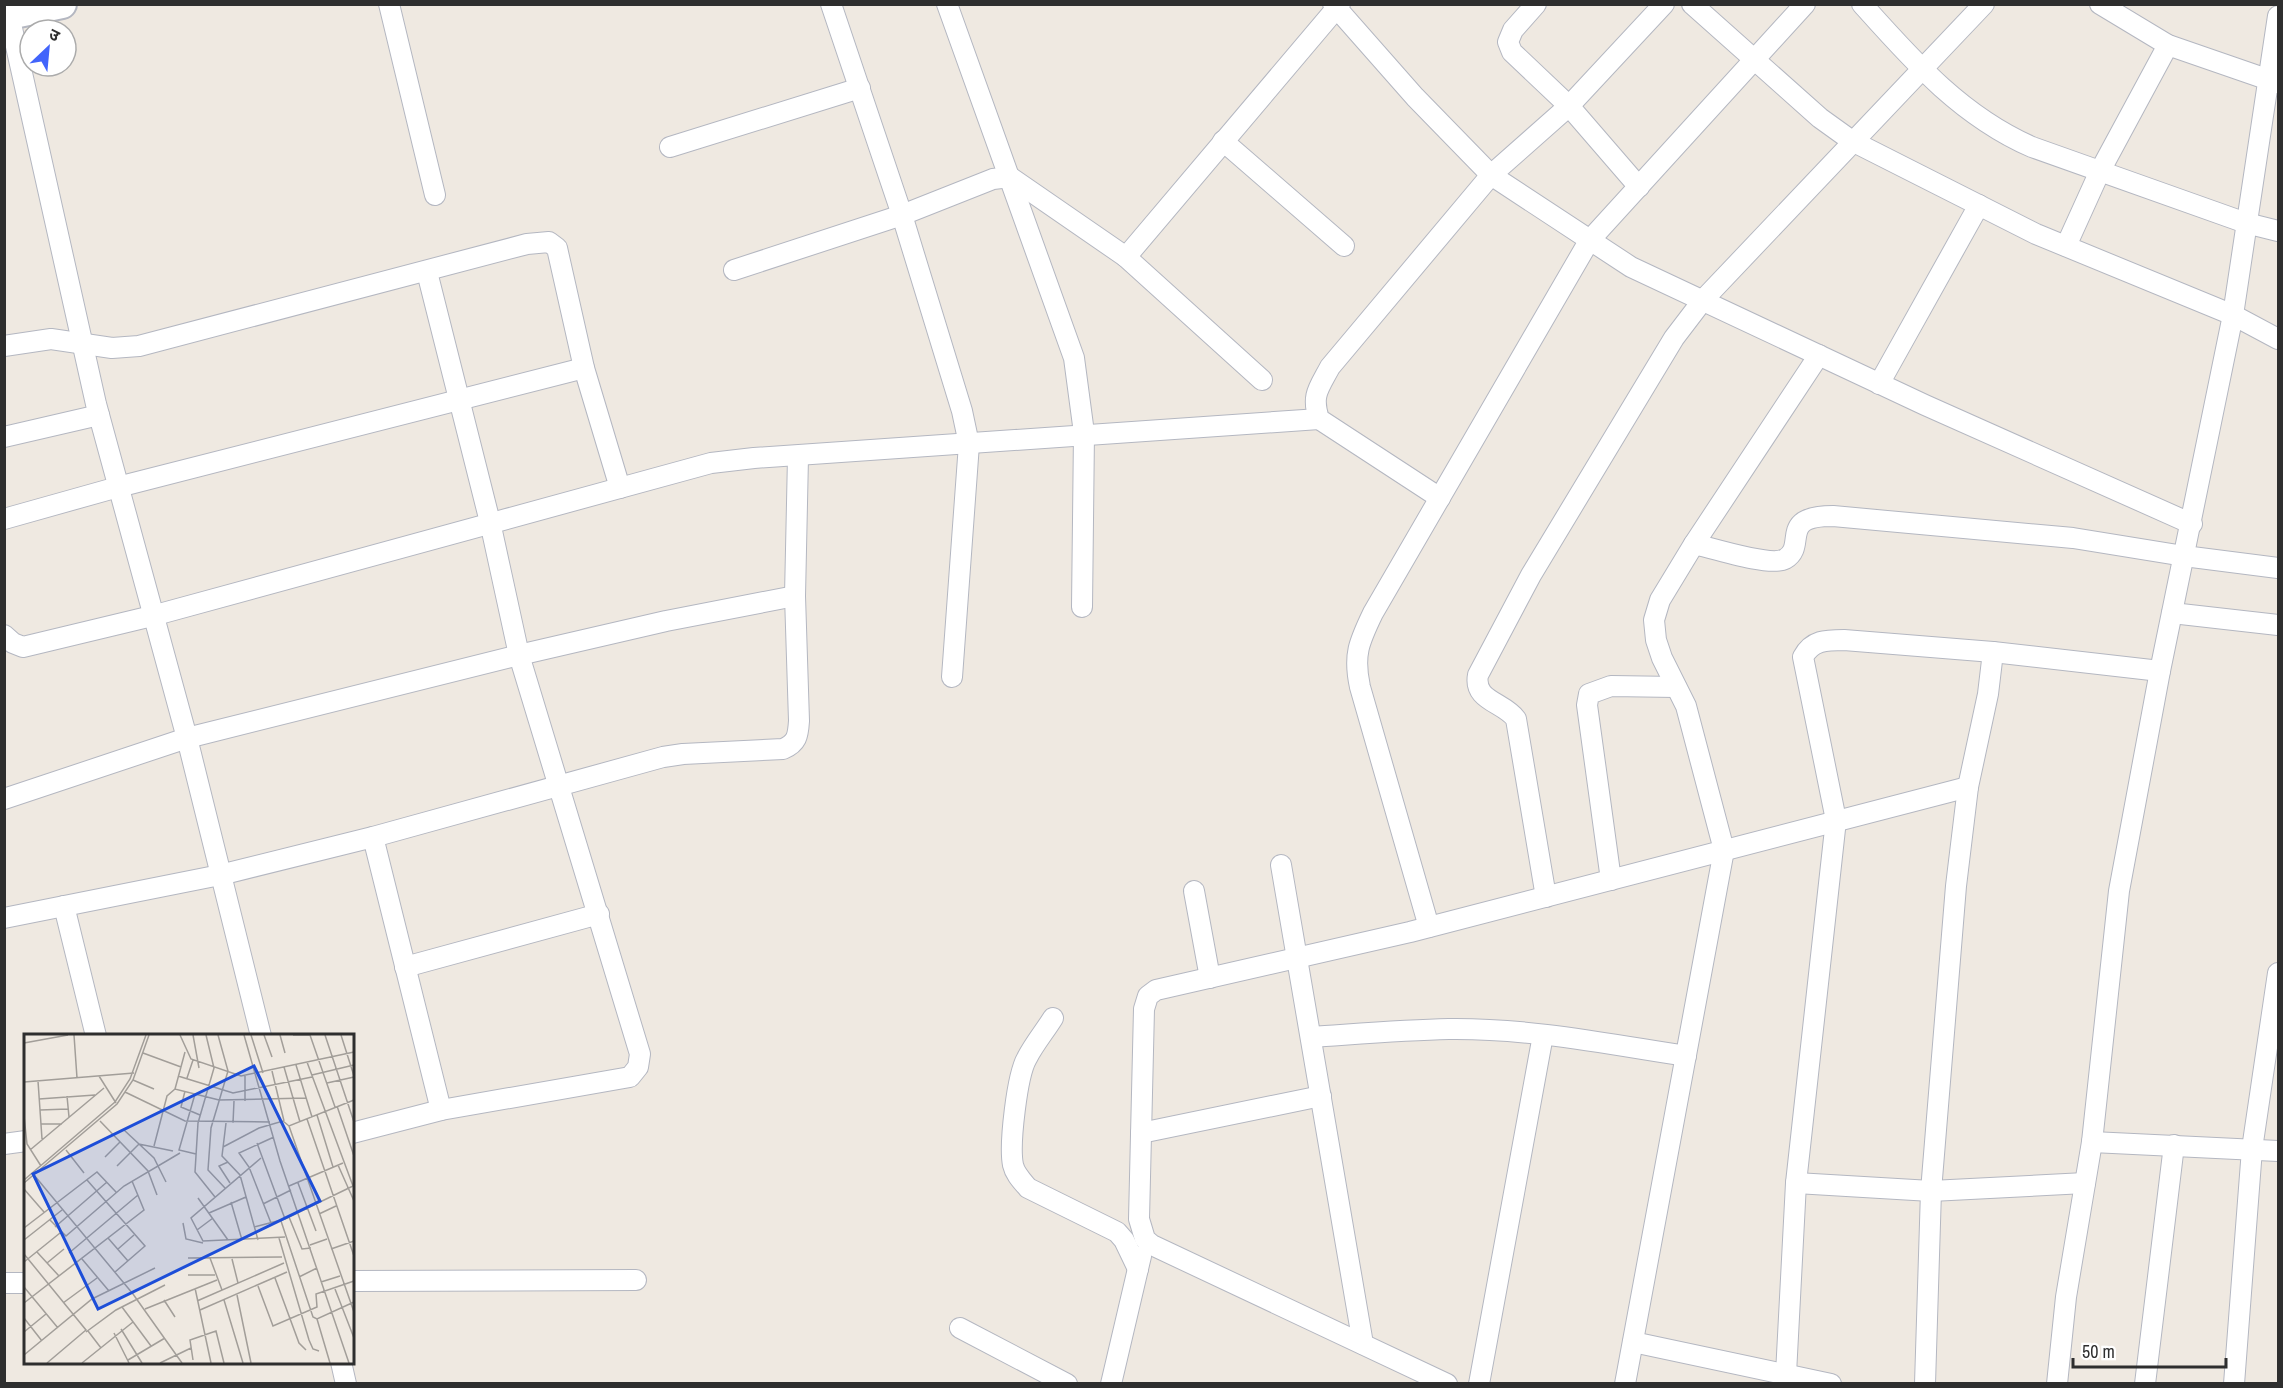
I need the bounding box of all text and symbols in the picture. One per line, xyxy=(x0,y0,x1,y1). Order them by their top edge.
north arrow xyxy=(18,18,78,78)
text: उ xyxy=(46,23,64,47)
inset map xyxy=(24,1034,354,1364)
scale bar xyxy=(2073,1331,2226,1369)
text: 50 m xyxy=(2082,1339,2115,1364)

